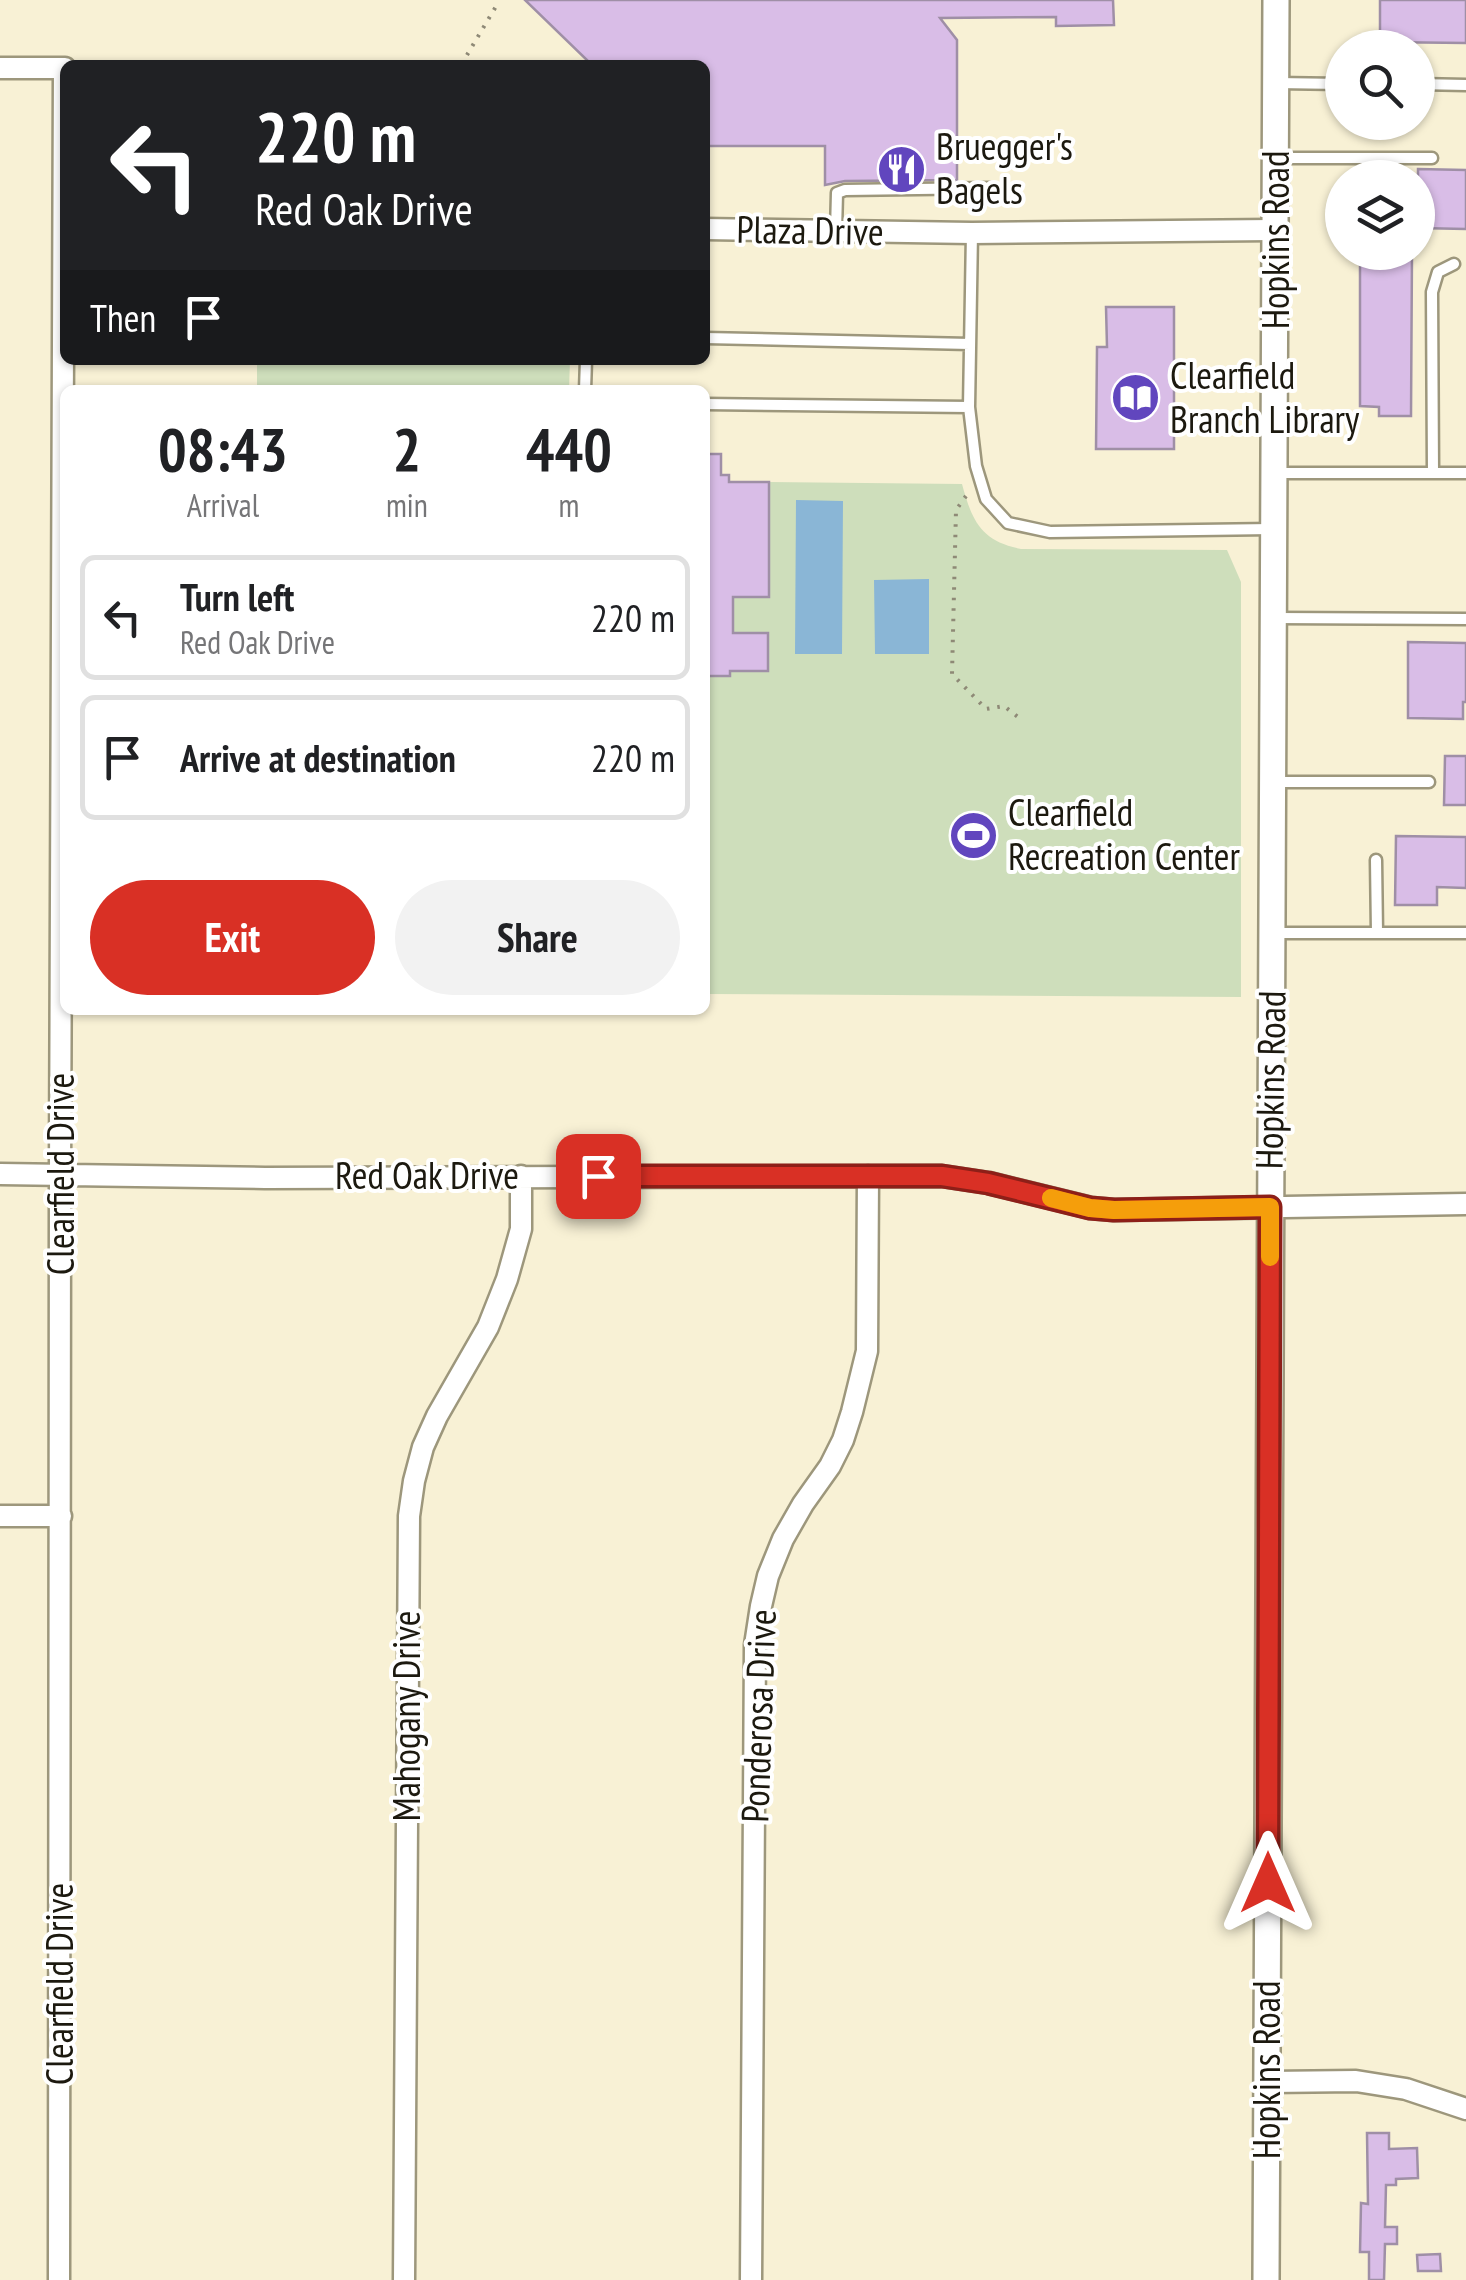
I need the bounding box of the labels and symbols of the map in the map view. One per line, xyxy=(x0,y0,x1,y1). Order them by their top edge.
place label: Bruegger's Bagels xyxy=(936,121,1073,214)
restaurant icon: Bruegger's Bagels xyxy=(875,143,927,195)
street label: Hopkins Road xyxy=(1250,151,1299,329)
street label: Plaza Drive xyxy=(736,204,884,255)
place label: Clearfield Branch Library xyxy=(1170,350,1360,443)
library icon: Clearfield Branch Library xyxy=(1109,372,1161,424)
place label: Clearfield Recreation Center xyxy=(1008,787,1240,880)
sports icon: Clearfield Recreation Center xyxy=(947,809,999,861)
street label: Hopkins Road xyxy=(1243,990,1296,1170)
street label: Clearfield Drive xyxy=(35,1073,84,1275)
pin xyxy=(556,1134,641,1219)
street label: Red Oak Drive xyxy=(335,1150,519,1199)
street label: Ponderosa Drive xyxy=(729,1609,786,1823)
street label: Mahogany Drive xyxy=(381,1610,430,1822)
position arrow xyxy=(1216,1831,1320,1935)
street label: Clearfield Drive xyxy=(34,1883,83,2085)
street label: Hopkins Road xyxy=(1241,1981,1290,2159)

